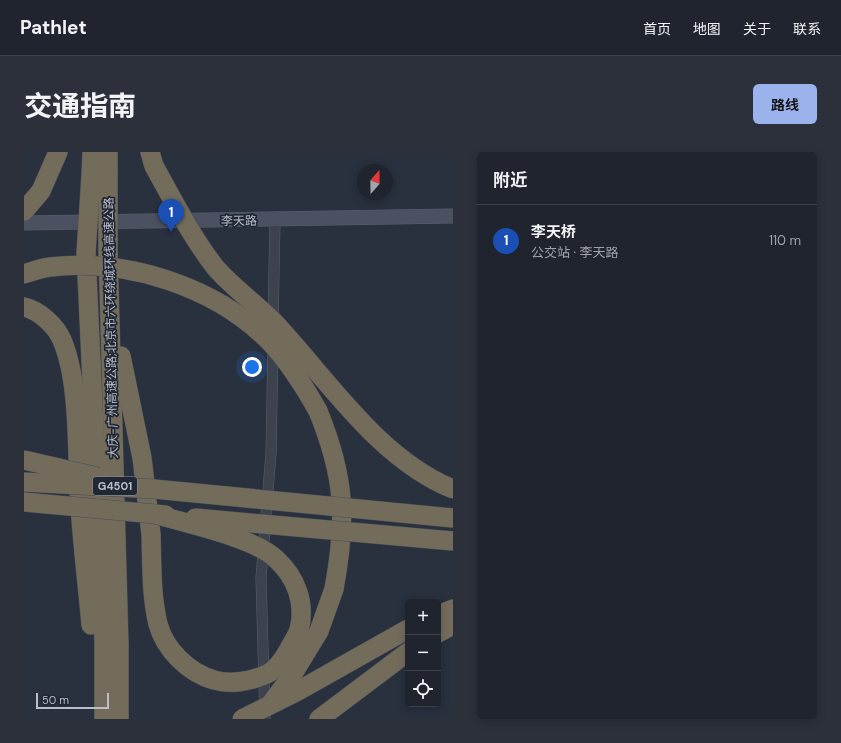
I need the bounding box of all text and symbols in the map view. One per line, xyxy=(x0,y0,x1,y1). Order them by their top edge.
text: Pathlet xyxy=(20,15,87,40)
text: 首页 xyxy=(643,20,671,38)
text: 地图 xyxy=(693,20,721,38)
text: 关于 xyxy=(743,20,771,38)
text: 联系 xyxy=(793,20,821,38)
button: 路线 xyxy=(753,84,817,124)
text: 交通指南 xyxy=(24,88,136,125)
north arrow xyxy=(357,164,393,200)
text: 附近 xyxy=(493,169,527,191)
street label: 大庆-广州高速公路;北京市六环绕城环线高速公路 xyxy=(101,197,121,459)
pin: 1 xyxy=(158,199,184,232)
street label: 李天路 xyxy=(221,213,257,229)
text: 李天桥 xyxy=(531,222,576,242)
text: 1 xyxy=(504,232,508,249)
text: 110 m xyxy=(769,232,801,249)
text: 公交站 · 李天路 xyxy=(531,244,619,261)
your location xyxy=(242,357,262,377)
road number: G4501 xyxy=(93,477,137,495)
map controls xyxy=(405,599,441,707)
button: + xyxy=(405,599,441,635)
button: − xyxy=(405,635,441,671)
button: locate xyxy=(405,671,441,707)
scale bar xyxy=(36,691,109,710)
text: 50 m xyxy=(42,693,69,707)

